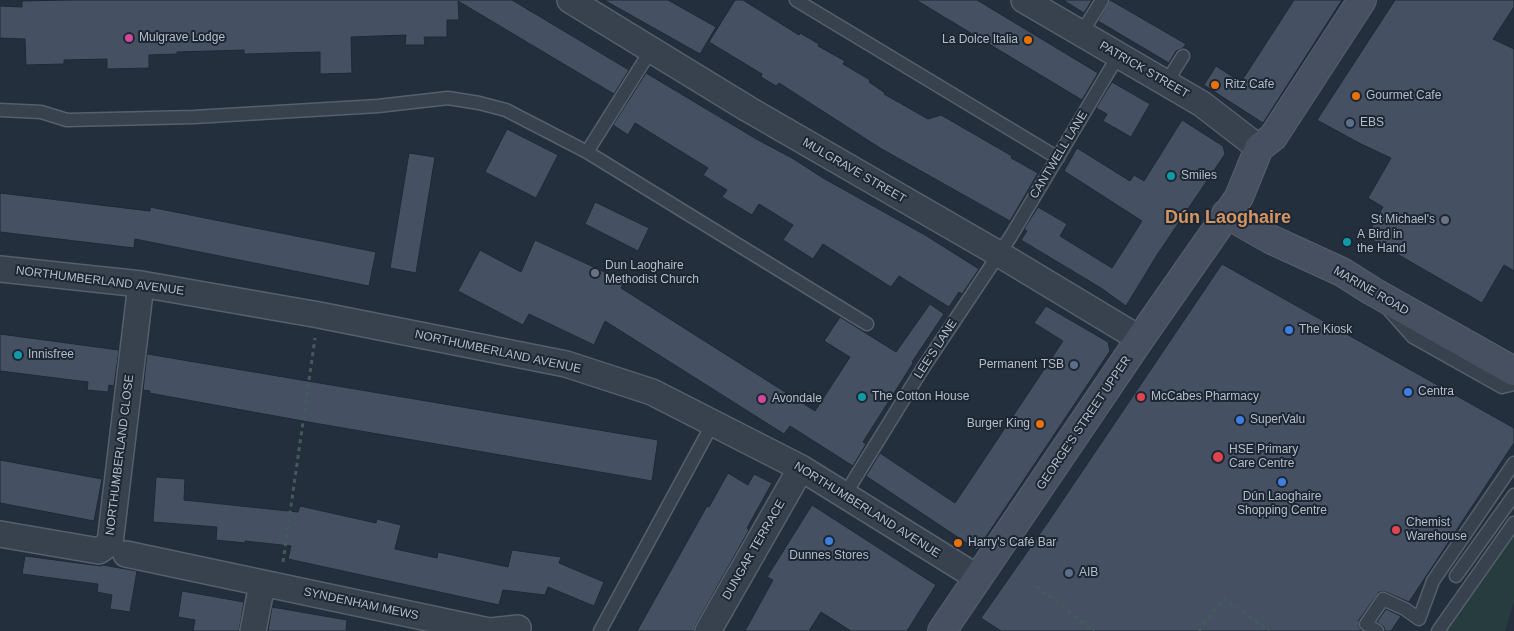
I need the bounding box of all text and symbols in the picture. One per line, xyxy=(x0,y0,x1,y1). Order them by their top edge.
place label: Mulgrave Lodge xyxy=(139,31,225,45)
marker: Mulgrave Lodge xyxy=(123,32,135,44)
place label: La Dolce Italia xyxy=(942,33,1018,47)
marker: La Dolce Italia xyxy=(1022,34,1034,46)
street label: PATRICK STREET xyxy=(1097,39,1191,101)
place label: Ritz Cafe xyxy=(1225,78,1274,92)
marker: Ritz Cafe xyxy=(1209,79,1221,91)
place label: Gourmet Cafe xyxy=(1366,89,1441,103)
marker: Gourmet Cafe xyxy=(1350,90,1362,102)
street label: CANTWELL LANE xyxy=(1027,108,1091,202)
place label: EBS xyxy=(1360,116,1384,130)
marker: EBS xyxy=(1344,117,1356,129)
street label: MULGRAVE STREET xyxy=(800,135,908,207)
place label: Smiles xyxy=(1181,169,1217,183)
marker: Smiles xyxy=(1165,170,1177,182)
district label: Dún Laoghaire xyxy=(1165,207,1291,229)
place label: St Michael's xyxy=(1371,213,1435,227)
marker: St Michael's xyxy=(1439,214,1451,226)
place label: A Bird in the Hand xyxy=(1357,228,1406,256)
marker: A Bird in the Hand xyxy=(1341,236,1353,248)
place label: Dun Laoghaire Methodist Church xyxy=(605,259,699,287)
street label: NORTHUMBERLAND AVENUE xyxy=(15,264,185,298)
street label: MARINE ROAD xyxy=(1331,264,1411,318)
marker: Dun Laoghaire Methodist Church xyxy=(589,267,601,279)
street label: LEE'S LANE xyxy=(912,317,960,381)
place label: The Kiosk xyxy=(1299,323,1352,337)
marker: The Kiosk xyxy=(1283,324,1295,336)
street label: NORTHUMBERLAND AVENUE xyxy=(414,327,582,377)
place label: Innisfree xyxy=(28,348,74,362)
marker: Innisfree xyxy=(12,349,24,361)
street label: GEORGE'S STREET UPPER xyxy=(1034,353,1134,493)
place label: Permanent TSB xyxy=(979,358,1064,372)
marker: Permanent TSB xyxy=(1068,359,1080,371)
street label: NORTHUMBERLAND CLOSE xyxy=(103,374,137,536)
place label: Centra xyxy=(1418,385,1454,399)
marker: Centra xyxy=(1402,386,1414,398)
place label: The Cotton House xyxy=(872,390,969,404)
place label: McCabes Pharmacy xyxy=(1151,390,1259,404)
marker: The Cotton House xyxy=(856,391,868,403)
marker: McCabes Pharmacy xyxy=(1135,391,1147,403)
place label: Avondale xyxy=(772,392,822,406)
marker: Avondale xyxy=(756,393,768,405)
place label: SuperValu xyxy=(1250,413,1305,427)
marker: SuperValu xyxy=(1234,414,1246,426)
place label: Burger King xyxy=(967,417,1030,431)
marker: Burger King xyxy=(1034,418,1046,430)
place label: HSE Primary Care Centre xyxy=(1229,443,1298,471)
marker: HSE Primary Care Centre xyxy=(1211,450,1225,464)
street label: NORTHUMBERLAND AVENUE xyxy=(791,459,943,561)
marker: Dún Laoghaire Shopping Centre xyxy=(1276,476,1288,488)
place label: Dún Laoghaire Shopping Centre xyxy=(1237,490,1327,518)
street label: DUNGAR TERRACE xyxy=(720,498,788,602)
place label: Chemist Warehouse xyxy=(1406,516,1467,544)
marker: Chemist Warehouse xyxy=(1390,524,1402,536)
marker: Dunnes Stores xyxy=(823,535,835,547)
place label: Harry's Café Bar xyxy=(968,536,1056,550)
marker: Harry's Café Bar xyxy=(952,537,964,549)
place label: Dunnes Stores xyxy=(789,549,869,563)
place label: AIB xyxy=(1079,566,1098,580)
marker: AIB xyxy=(1063,567,1075,579)
street label: SYNDENHAM MEWS xyxy=(302,585,420,623)

